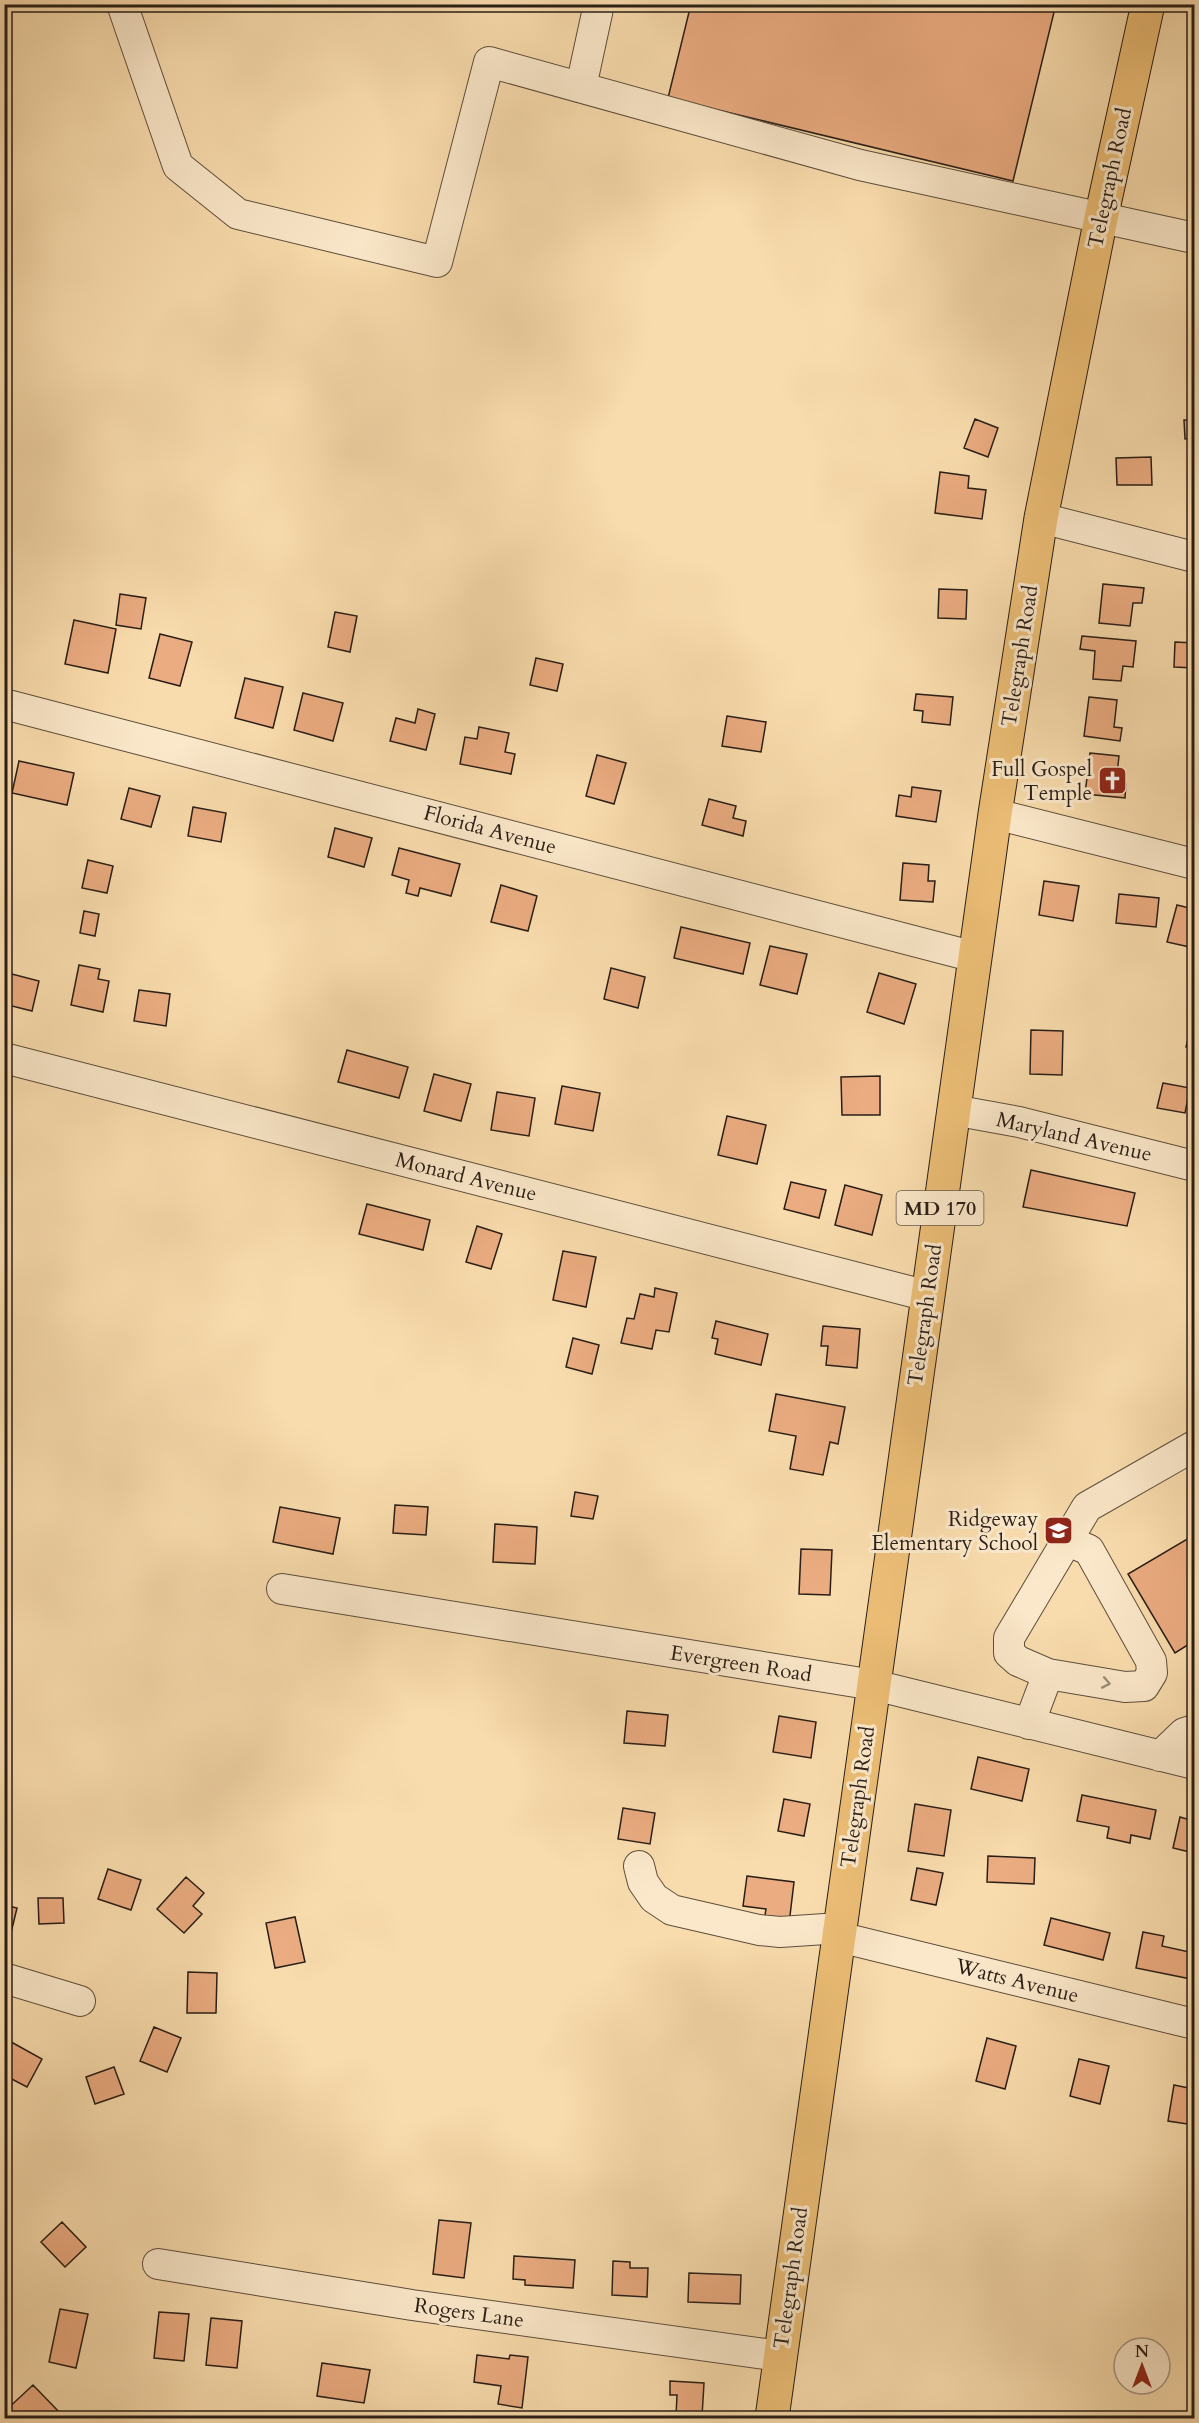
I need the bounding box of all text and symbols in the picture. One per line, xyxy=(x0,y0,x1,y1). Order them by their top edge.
street label: Telegraph Road xyxy=(1081,105,1139,251)
street label: Telegraph Road xyxy=(995,583,1045,729)
place label: Full Gospel Temple xyxy=(991,755,1092,808)
church icon: Full Gospel Temple xyxy=(1097,765,1129,797)
street label: Florida Avenue xyxy=(420,798,560,862)
street label: Maryland Avenue xyxy=(993,1105,1155,1169)
street label: Monard Avenue xyxy=(392,1145,540,1209)
road number: MD 170 xyxy=(896,1191,984,1225)
street label: Telegraph Road xyxy=(901,1242,949,1388)
place label: Ridgeway Elementary School xyxy=(871,1505,1038,1558)
school or university icon: Ridgeway Elementary School xyxy=(1043,1515,1075,1547)
street label: Evergreen Road xyxy=(668,1638,814,1690)
one-way arrow xyxy=(1101,1676,1111,1689)
street label: Telegraph Road xyxy=(834,1724,882,1870)
street label: Watts Avenue xyxy=(951,1951,1082,2010)
street label: Telegraph Road xyxy=(767,2205,815,2351)
street label: Rogers Lane xyxy=(412,2291,526,2335)
north arrow xyxy=(1112,2336,1172,2396)
text: N xyxy=(1135,2341,1149,2363)

